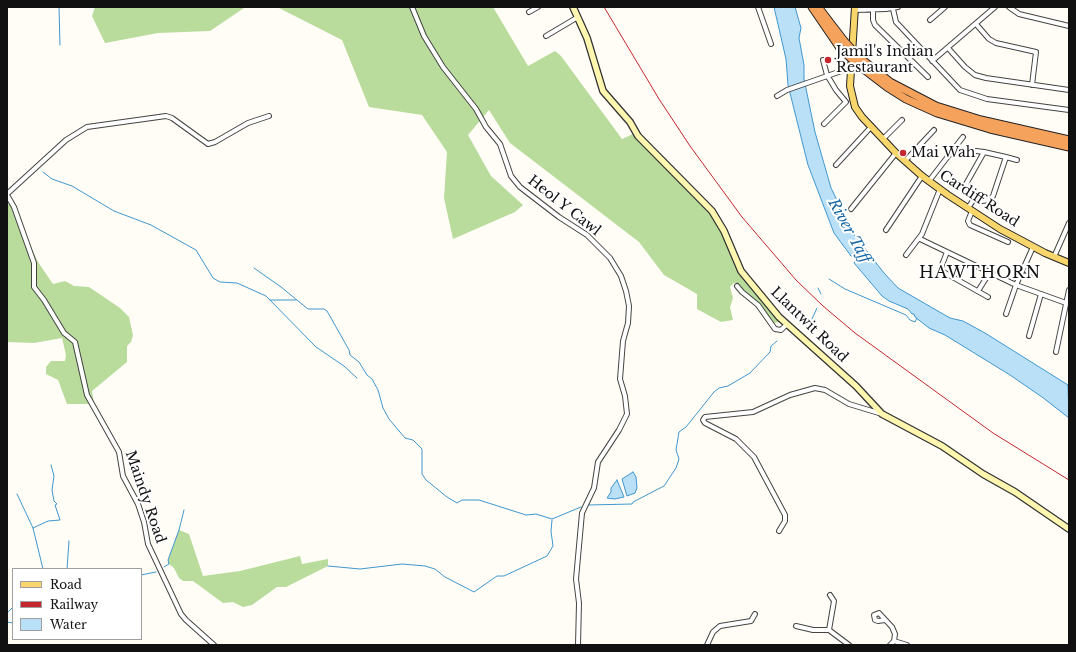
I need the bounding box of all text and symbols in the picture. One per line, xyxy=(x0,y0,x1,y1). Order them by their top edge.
place label: Jamil's Indian Restaurant xyxy=(836,44,933,76)
marker: Jamil's Indian Restaurant xyxy=(823,55,833,65)
place label: Mai Wah xyxy=(911,145,975,161)
marker: Mai Wah xyxy=(898,148,908,158)
street label: Cardiff Road xyxy=(936,167,1022,231)
street label: Heol Y Cawl xyxy=(524,172,604,240)
water label: River Taff xyxy=(824,196,874,266)
district label: HAWTHORN xyxy=(919,263,1041,283)
street label: Llantwit Road xyxy=(767,284,851,366)
street label: Maindy Road xyxy=(121,448,169,546)
legend xyxy=(12,568,142,640)
text: Road xyxy=(50,577,82,592)
text: Railway xyxy=(50,597,98,612)
text: Water xyxy=(50,617,87,632)

